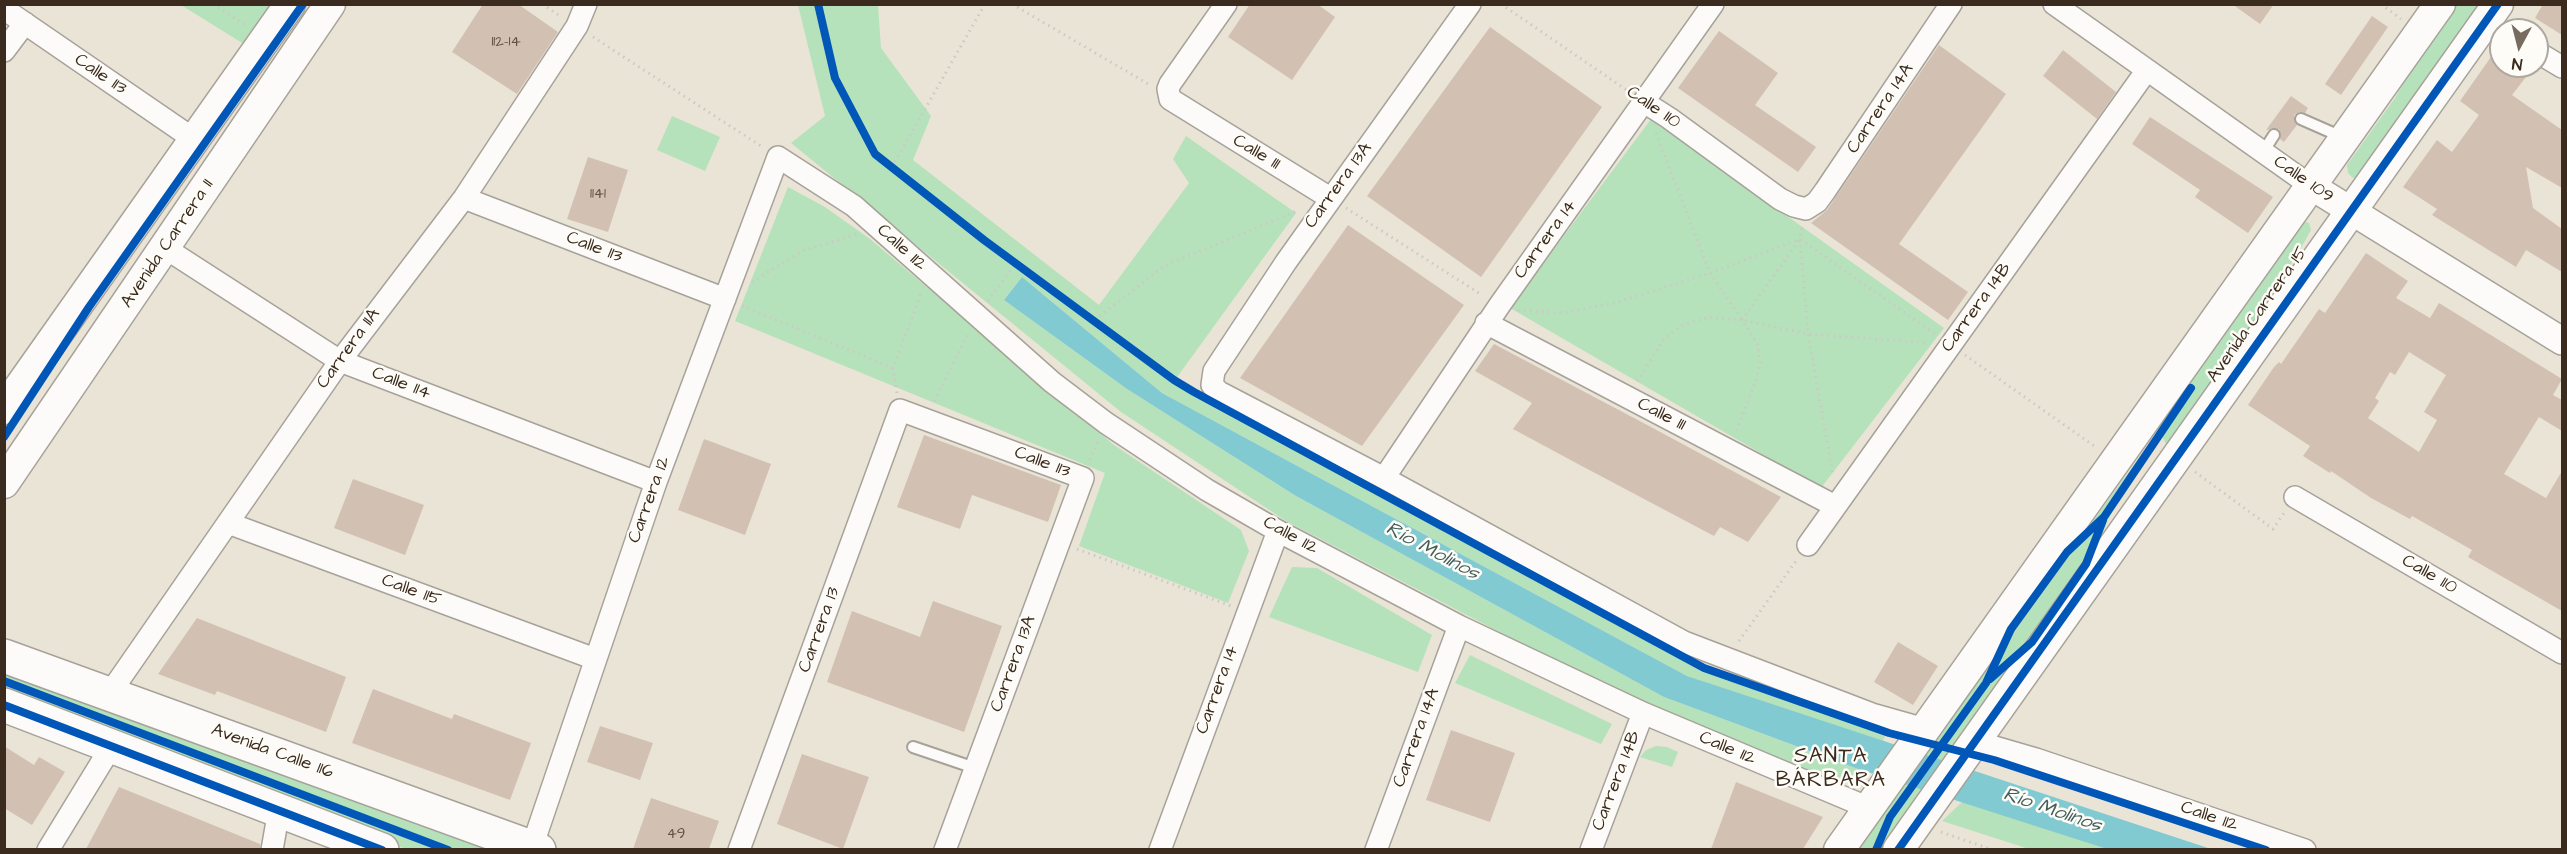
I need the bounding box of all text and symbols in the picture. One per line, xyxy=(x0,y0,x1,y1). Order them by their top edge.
north arrow xyxy=(2489,18,2549,78)
house number: 112-14 xyxy=(491,34,521,52)
street label: Calle 113 xyxy=(70,50,130,100)
text: N xyxy=(2511,52,2523,75)
street label: Carrera 14A xyxy=(1843,60,1919,158)
street label: Calle 110 xyxy=(1622,82,1684,134)
street label: Calle 111 xyxy=(1228,131,1284,175)
street label: Carrera 13A xyxy=(1301,139,1377,233)
street label: Calle 109 xyxy=(2269,152,2337,208)
street label: Avenida Carrera 11 xyxy=(117,176,219,312)
house number: 1141 xyxy=(590,186,606,204)
street label: Carrera 14 xyxy=(1510,196,1582,284)
street label: Calle 112 xyxy=(872,220,930,276)
street label: Calle 113 xyxy=(563,227,625,269)
street label: Avenida Carrera 15 xyxy=(2203,243,2313,387)
street label: Carrera 14B xyxy=(1937,259,2017,357)
street label: Carrera 11A xyxy=(313,305,385,393)
street label: Calle 114 xyxy=(368,363,434,405)
street label: Calle 111 xyxy=(1633,394,1689,436)
street label: Calle 113 xyxy=(1011,442,1073,484)
street label: Carrera 12 xyxy=(624,454,676,546)
street label: Calle 112 xyxy=(1259,512,1321,560)
water label: Río Molinos xyxy=(1381,518,1483,586)
street label: Calle 110 xyxy=(2397,551,2461,599)
street label: Calle 115 xyxy=(378,570,444,612)
street label: Carrera 13 xyxy=(795,584,845,676)
street label: Carrera 13A xyxy=(987,613,1041,715)
street label: Carrera 14 xyxy=(1192,643,1244,737)
street label: Carrera 14A xyxy=(1389,685,1445,791)
street label: Avenida Calle 116 xyxy=(208,720,336,784)
street label: Calle 112 xyxy=(1695,727,1759,771)
street label: Carrera 14B xyxy=(1588,728,1646,834)
district label: SANTA BÁRBARA xyxy=(1776,745,1886,795)
water label: Río Molinos xyxy=(2000,783,2104,839)
street label: Calle 112 xyxy=(2177,797,2241,837)
house number: 49 xyxy=(667,826,685,844)

